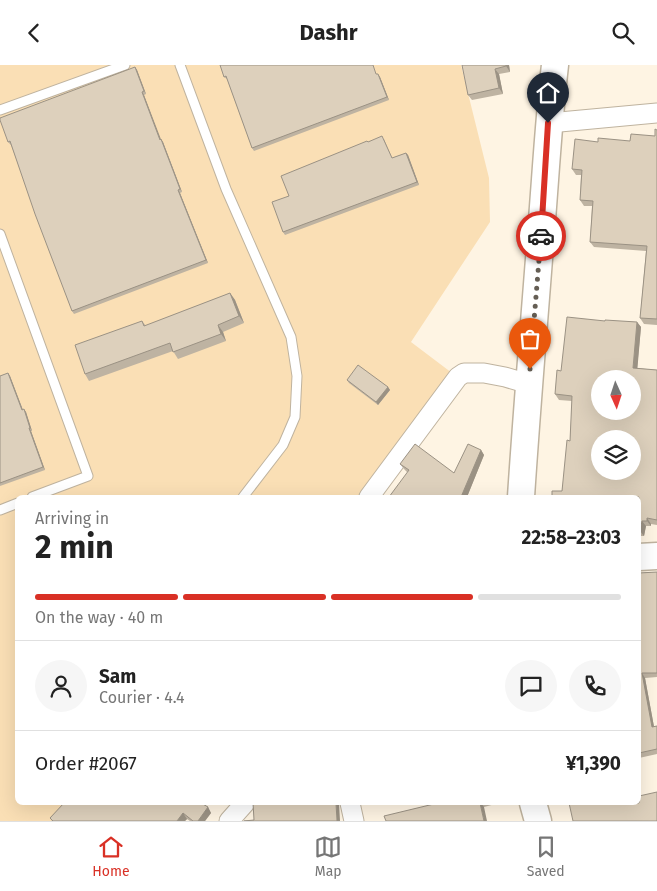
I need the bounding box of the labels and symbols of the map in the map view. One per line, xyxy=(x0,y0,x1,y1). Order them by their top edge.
pin xyxy=(527,72,569,123)
courier xyxy=(516,211,566,261)
pin xyxy=(509,318,551,369)
north arrow xyxy=(591,370,641,420)

